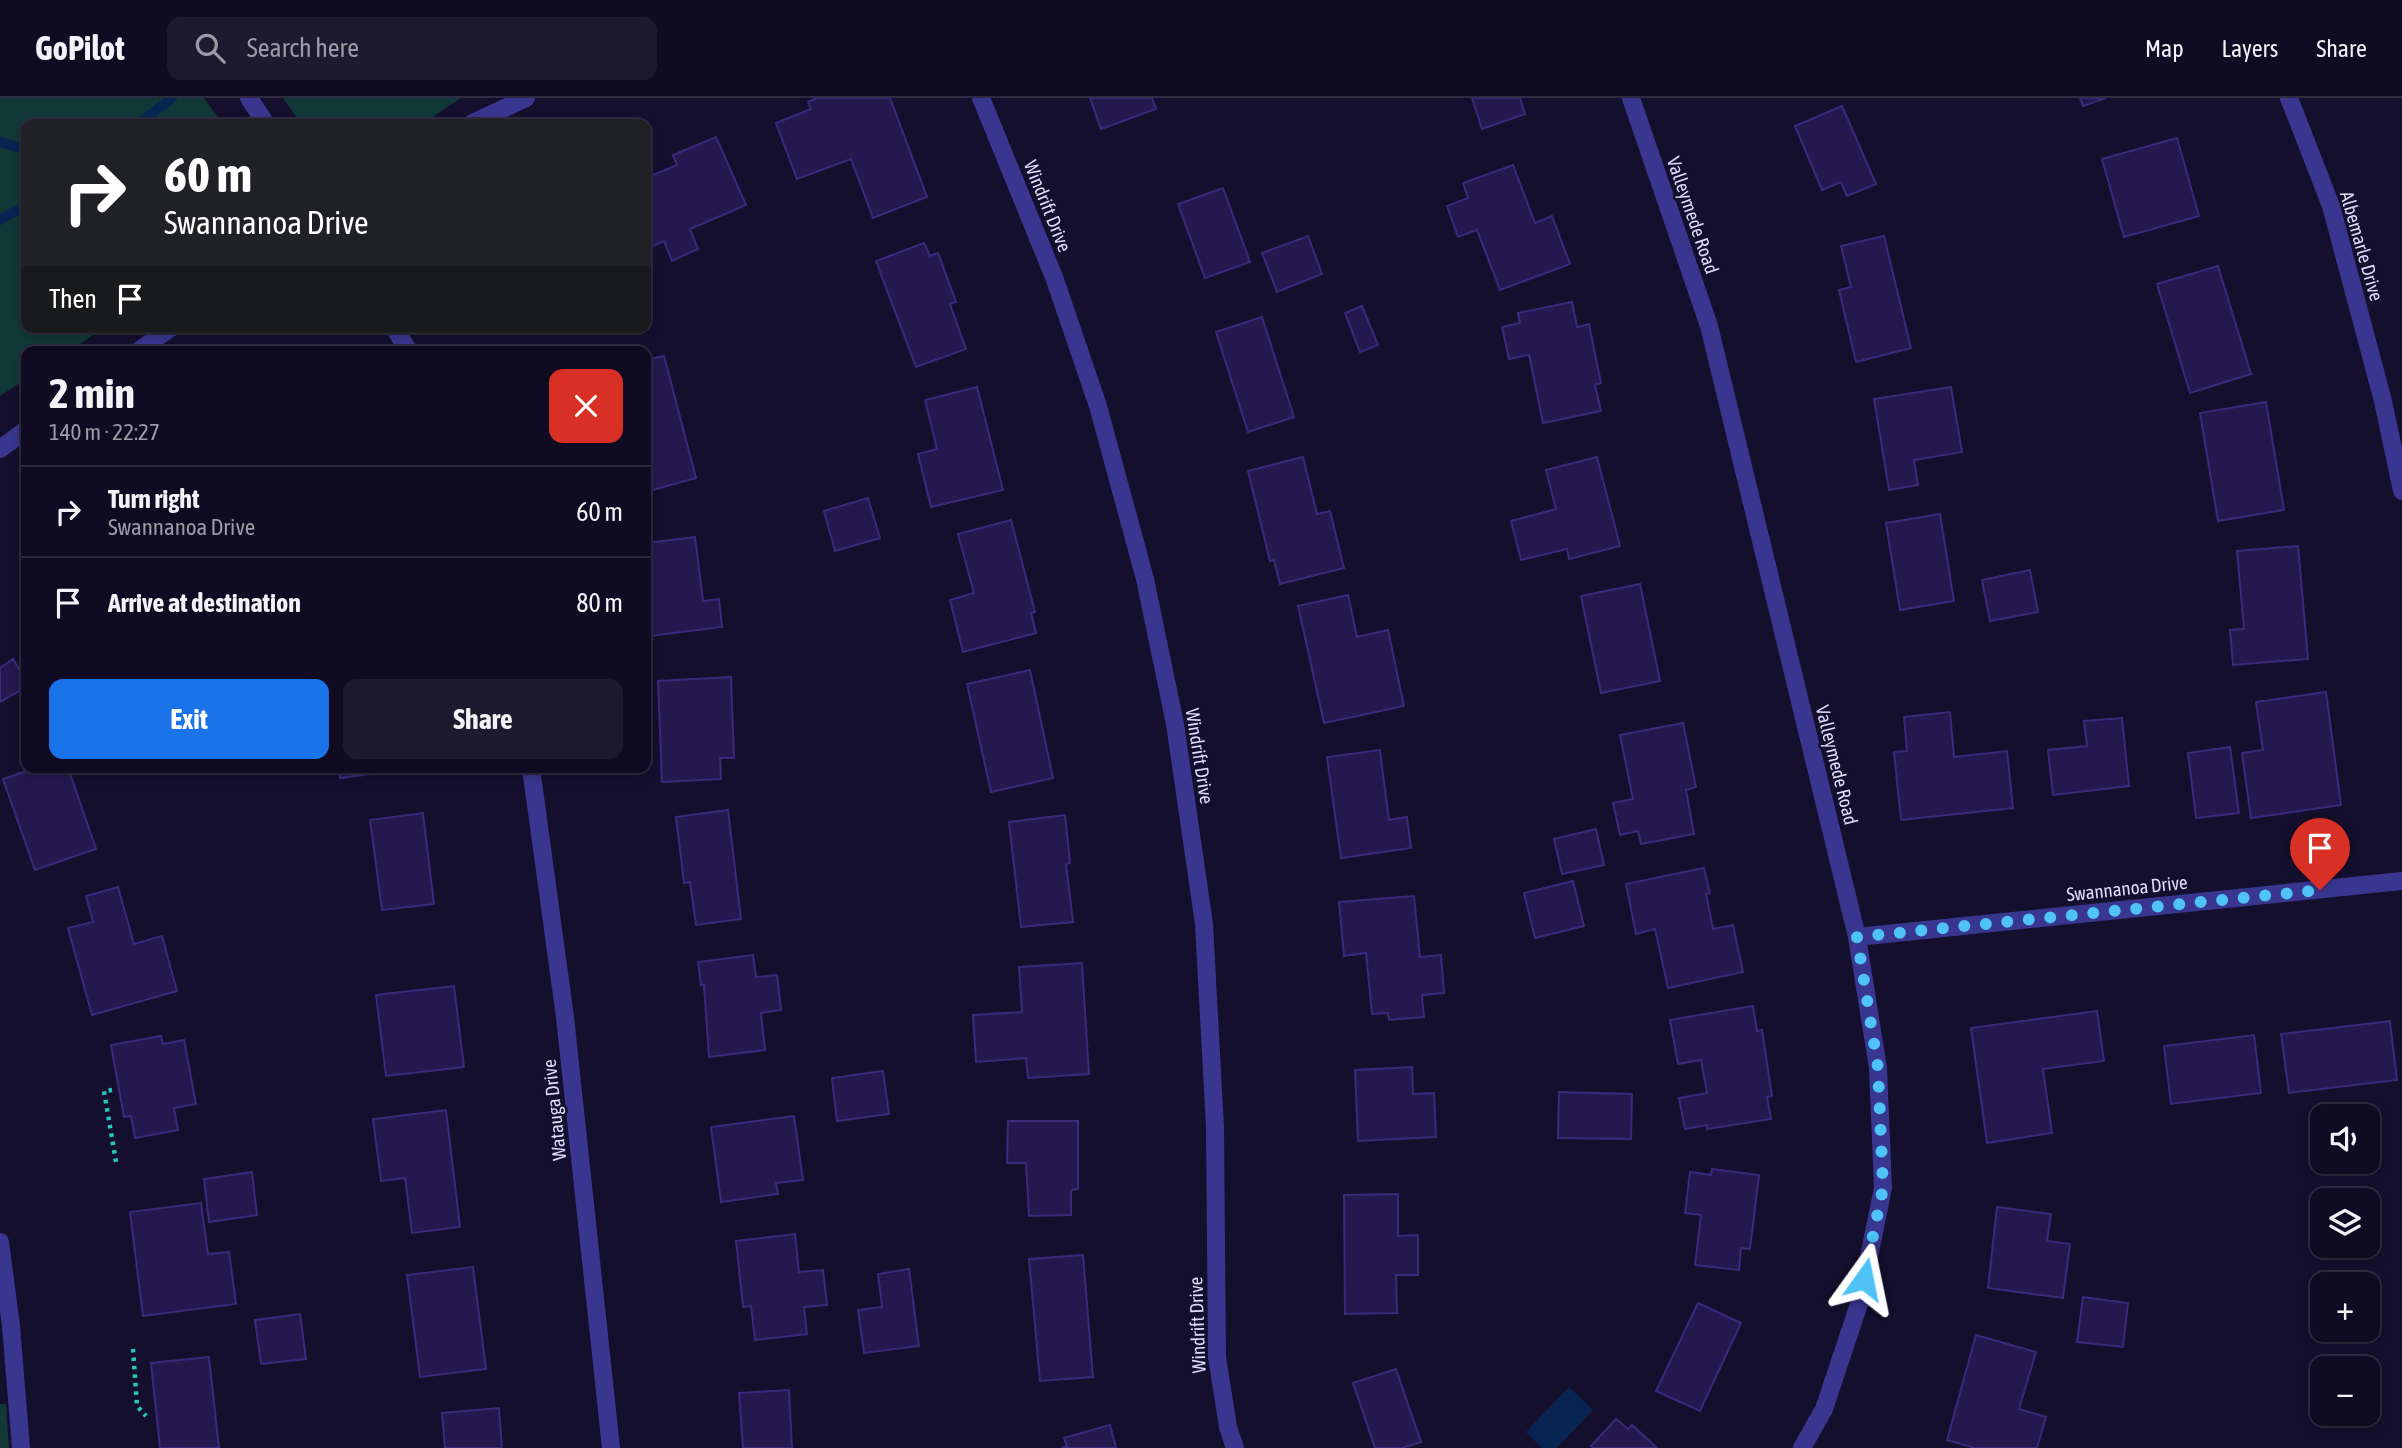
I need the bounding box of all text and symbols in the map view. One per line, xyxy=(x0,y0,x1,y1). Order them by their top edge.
search box xyxy=(167,17,657,80)
text: GoPilot xyxy=(35,29,125,67)
icon: search xyxy=(191,29,229,67)
text: Search here xyxy=(247,33,359,63)
text: Map xyxy=(2145,35,2184,62)
text: Layers xyxy=(2222,35,2278,62)
text: Share xyxy=(2316,35,2367,62)
text: 60 m xyxy=(164,146,252,202)
icon: right xyxy=(49,147,140,238)
street label: Valleymede Road xyxy=(1663,154,1723,276)
street label: Windrift Drive xyxy=(1020,157,1076,255)
street label: Albemarle Drive xyxy=(2336,189,2388,303)
text: Swannanoa Drive xyxy=(164,204,369,241)
icon: arrive xyxy=(111,280,149,318)
text: Then xyxy=(49,284,97,314)
text: 2 min xyxy=(49,369,135,417)
button: close xyxy=(549,369,623,443)
text: 140 m · 22:27 xyxy=(49,419,160,445)
text: Turn right xyxy=(108,484,199,514)
icon: right xyxy=(49,493,87,531)
text: 60 m xyxy=(576,497,623,527)
text: Swannanoa Drive xyxy=(108,514,255,540)
icon: arrive xyxy=(49,584,87,622)
text: Arrive at destination xyxy=(108,588,301,618)
text: 80 m xyxy=(576,588,623,618)
button: Exit xyxy=(49,679,329,759)
button: Share xyxy=(343,679,623,759)
street label: Valleymede Road xyxy=(1812,703,1862,827)
street label: Windrift Drive xyxy=(1182,707,1218,805)
pin xyxy=(2290,818,2350,890)
icon: arrive xyxy=(2301,829,2339,867)
street label: Swannanoa Drive xyxy=(2065,871,2189,905)
street label: Watauga Drive xyxy=(538,1058,570,1162)
map controls xyxy=(2310,1104,2380,1426)
button: sound xyxy=(2310,1104,2380,1174)
button: layers xyxy=(2310,1188,2380,1258)
position arrow xyxy=(1827,1242,1901,1316)
button: + xyxy=(2310,1272,2380,1342)
street label: Windrift Drive xyxy=(1184,1276,1210,1374)
button: − xyxy=(2310,1356,2380,1426)

